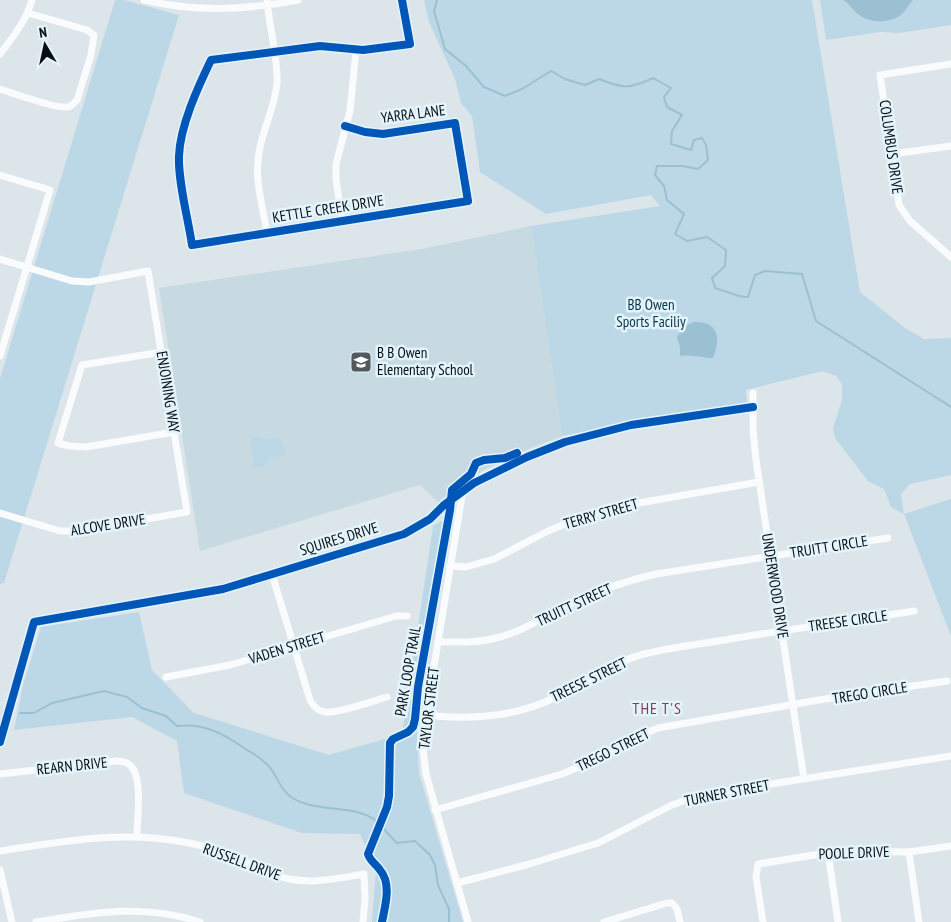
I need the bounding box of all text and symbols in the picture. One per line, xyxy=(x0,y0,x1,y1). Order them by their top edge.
north arrow xyxy=(20,20,70,70)
text: N xyxy=(38,23,48,42)
street label: COLUMBUS DRIVE xyxy=(875,99,908,195)
street label: YARRA LANE xyxy=(380,100,446,127)
street label: KETTLE CREEK DRIVE xyxy=(271,190,385,227)
park label: BB Owen Sports Faciliy xyxy=(616,295,686,331)
place label: B B Owen Elementary School xyxy=(377,343,474,379)
street label: ENJOINING WAY xyxy=(153,350,184,434)
school or university icon: B B Owen Elementary School xyxy=(349,350,373,374)
street label: TERRY STREET xyxy=(561,494,641,533)
street label: ALCOVE DRIVE xyxy=(69,509,147,540)
street label: SQUIRES DRIVE xyxy=(297,518,380,559)
street label: TRUITT CIRCLE xyxy=(789,531,869,562)
street label: UNDERWOOD DRIVE xyxy=(758,532,793,640)
street label: TRUITT STREET xyxy=(533,579,615,630)
street label: TREESE CIRCLE xyxy=(807,606,889,635)
street label: PARK LOOP TRAIL xyxy=(390,623,425,718)
street label: VADEN STREET xyxy=(245,627,328,668)
street label: TREESE STREET xyxy=(547,653,630,706)
street label: TAYLOR STREET xyxy=(414,665,443,750)
street label: TREGO CIRCLE xyxy=(831,677,909,708)
district label: THE T'S xyxy=(632,698,682,718)
street label: TREGO STREET xyxy=(573,724,653,775)
street label: REARN DRIVE xyxy=(36,752,108,779)
street label: TURNER STREET xyxy=(683,775,771,810)
street label: RUSSELL DRIVE xyxy=(201,839,284,884)
street label: POOLE DRIVE xyxy=(818,842,890,863)

